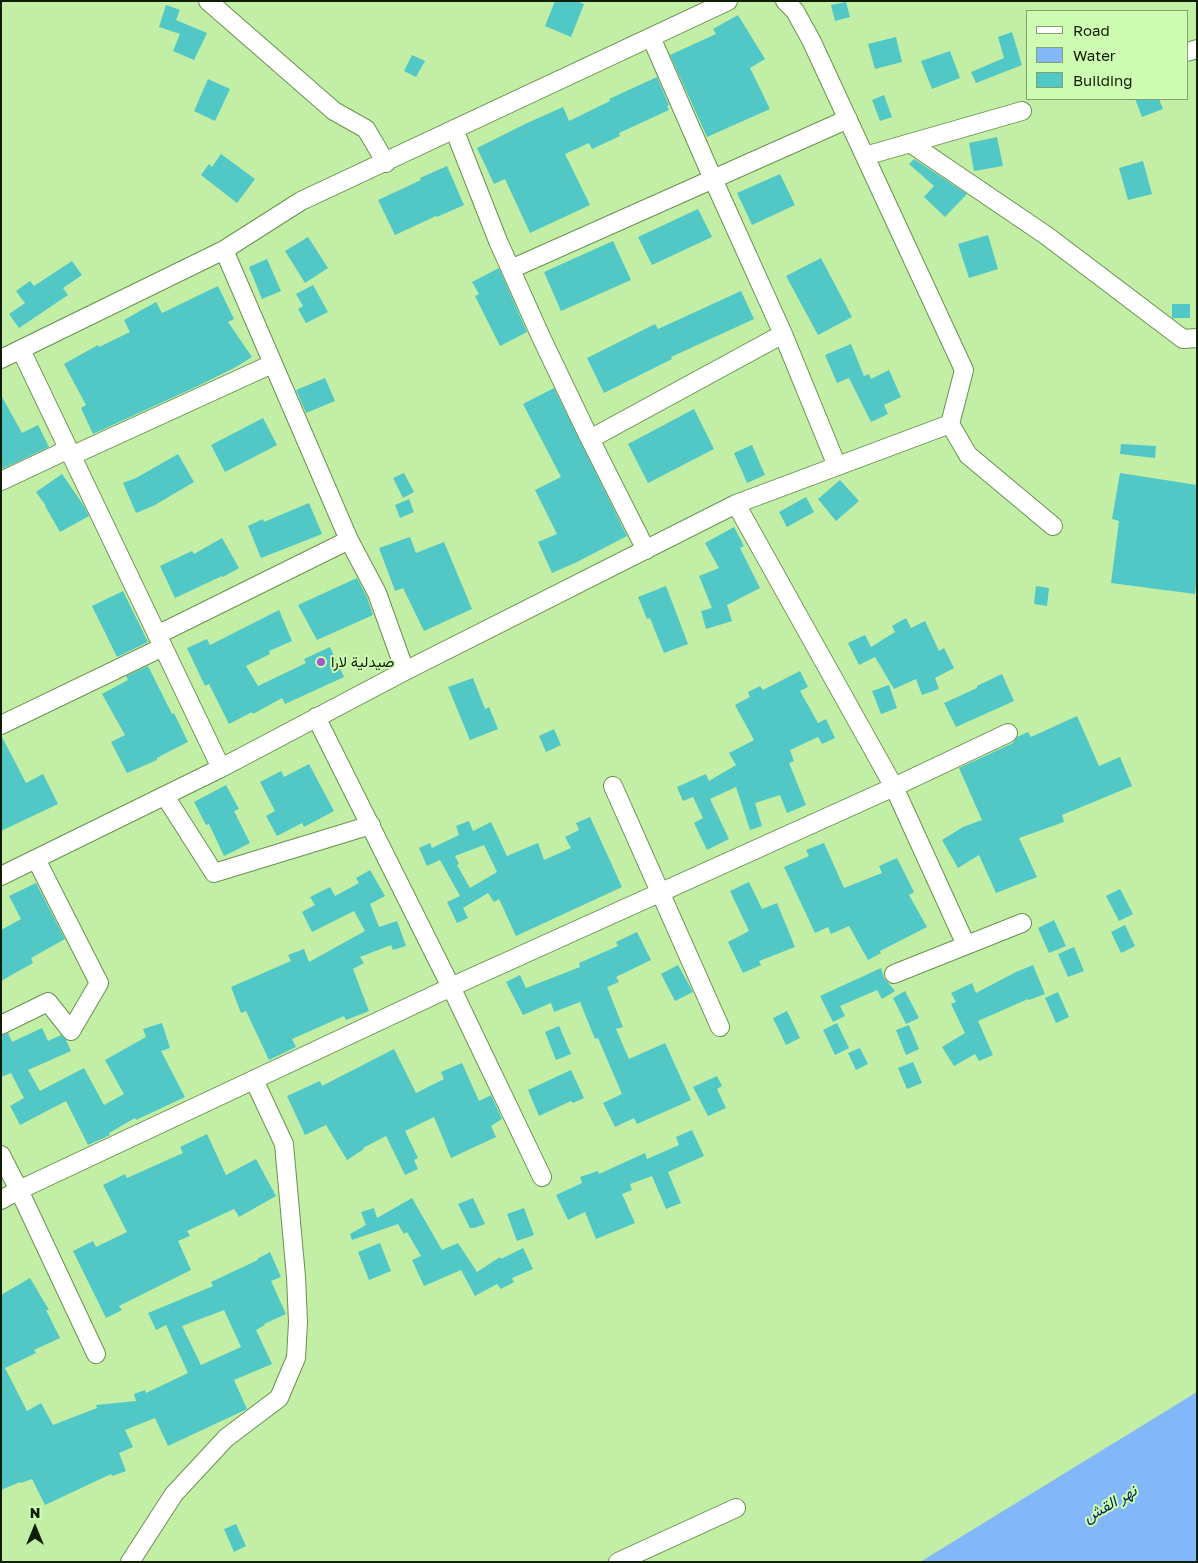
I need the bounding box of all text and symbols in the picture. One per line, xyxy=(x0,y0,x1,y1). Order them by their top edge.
legend xyxy=(1026,10,1188,100)
text: Road xyxy=(1073,21,1110,39)
text: Water xyxy=(1073,46,1116,64)
text: Building xyxy=(1073,71,1133,89)
place label: صيدلية لارا xyxy=(331,653,394,671)
marker: صيدلية لارا xyxy=(315,656,327,668)
water label: نهر القش xyxy=(1080,1481,1140,1527)
north arrow xyxy=(10,1503,60,1553)
text: N xyxy=(30,1504,40,1521)

